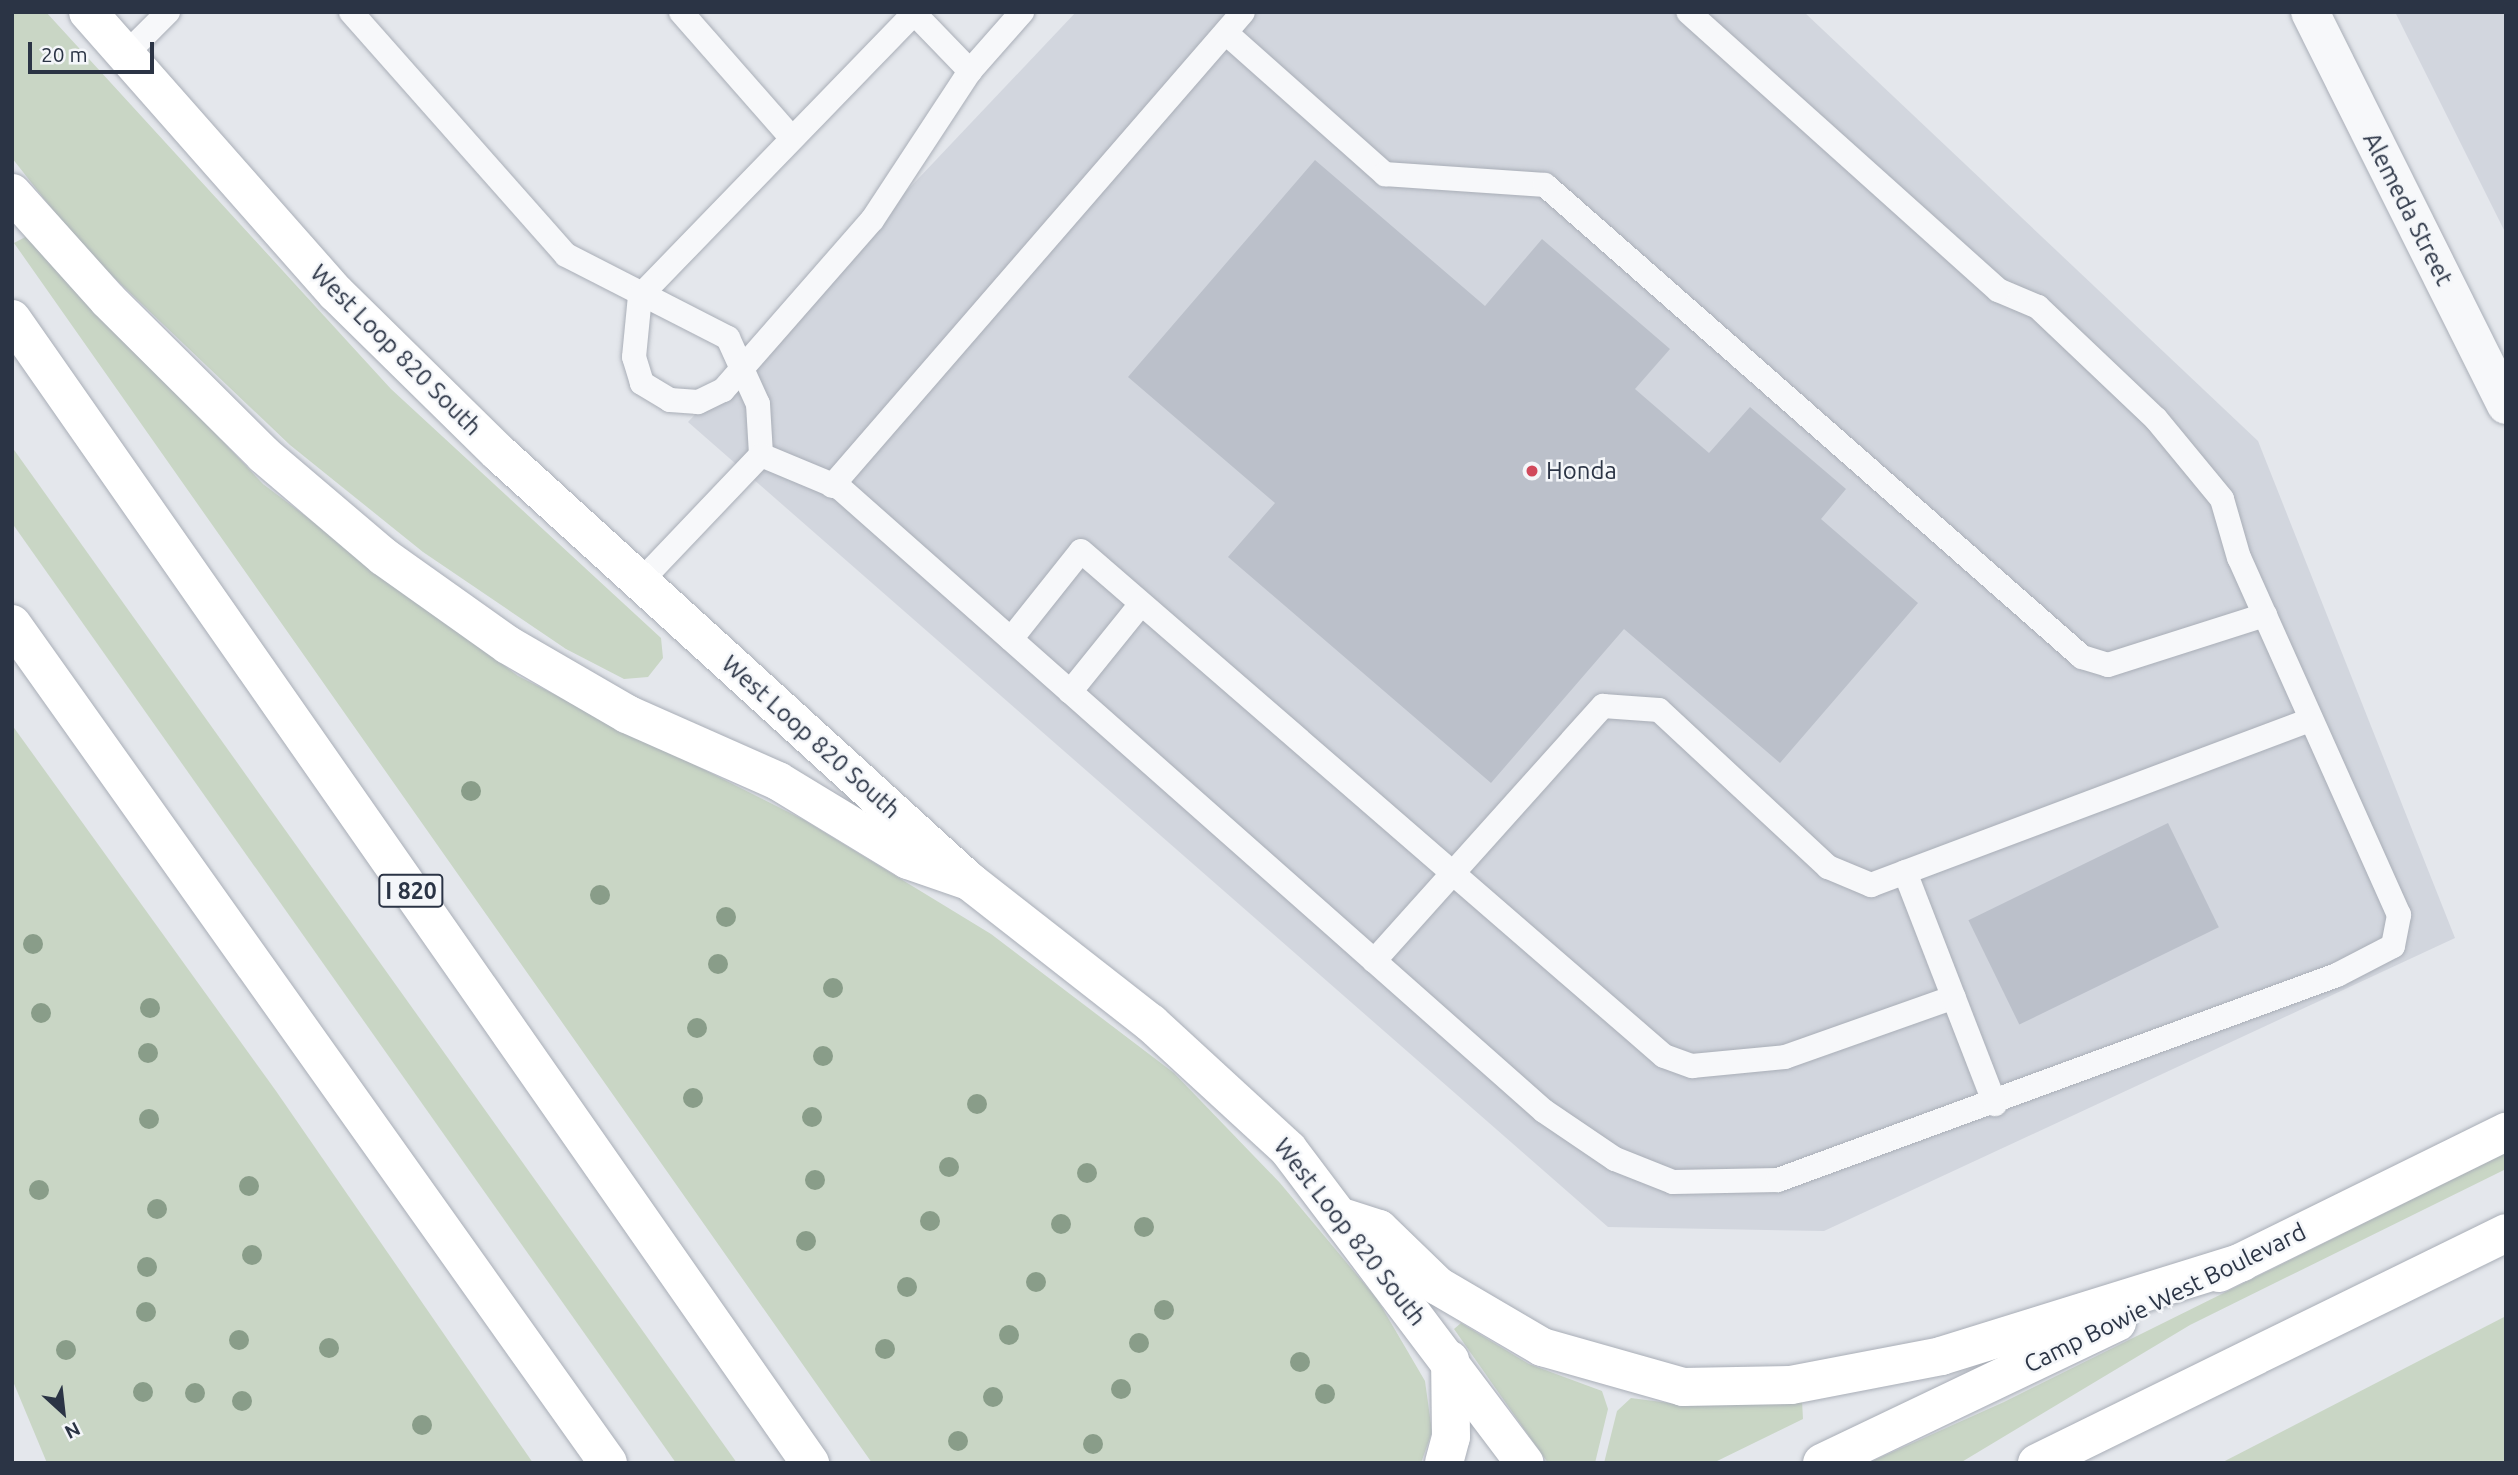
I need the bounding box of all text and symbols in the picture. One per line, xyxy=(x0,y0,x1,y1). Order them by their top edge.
scale bar xyxy=(32,28,158,72)
text: 20 m xyxy=(41,42,88,66)
street label: Alemeda Street xyxy=(2357,128,2459,290)
street label: West Loop 820 South xyxy=(305,259,487,441)
place label: Honda xyxy=(1546,457,1617,485)
marker: Honda xyxy=(1524,463,1540,479)
street label: West Loop 820 South xyxy=(716,649,906,825)
road number: I 820 xyxy=(378,872,444,911)
street label: West Loop 820 South xyxy=(1268,1133,1432,1331)
street label: Camp Bowie West Boulevard xyxy=(2019,1217,2311,1379)
north arrow xyxy=(28,1377,98,1447)
text: N xyxy=(61,1418,84,1444)

